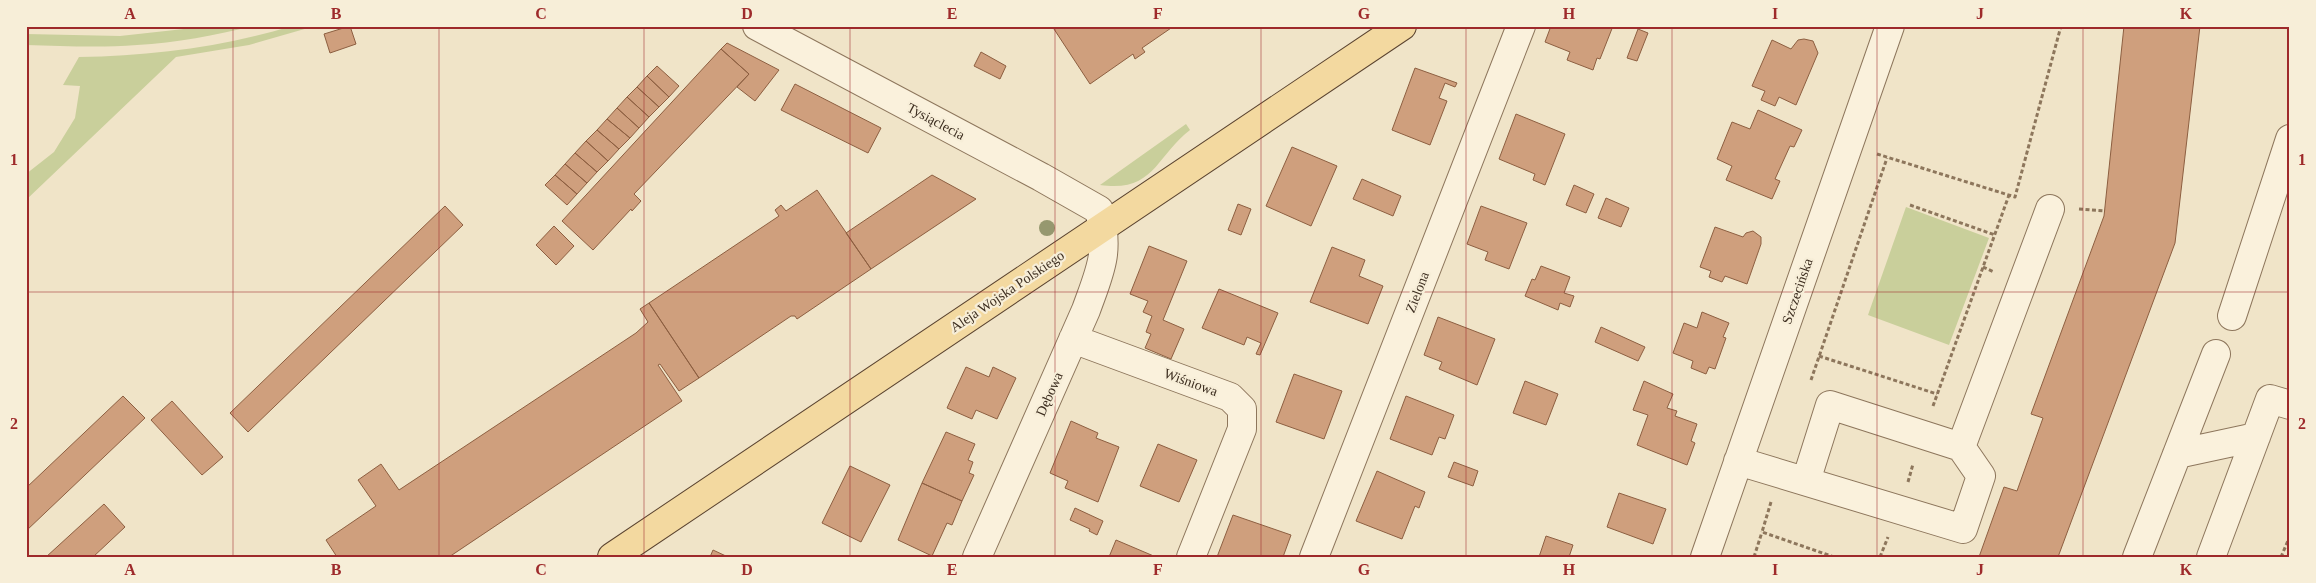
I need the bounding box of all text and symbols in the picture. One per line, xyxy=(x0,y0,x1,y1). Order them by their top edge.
text: A xyxy=(124,5,136,22)
text: B xyxy=(331,5,342,22)
text: C xyxy=(535,5,547,22)
text: D xyxy=(741,5,753,22)
text: E xyxy=(947,5,957,22)
text: F xyxy=(1153,5,1163,22)
text: G xyxy=(1358,5,1371,22)
text: H xyxy=(1563,5,1576,22)
text: I xyxy=(1772,5,1778,22)
text: J xyxy=(1976,5,1984,22)
text: K xyxy=(2180,5,2193,22)
street label: Tysiąclecia xyxy=(905,100,968,143)
text: 1 xyxy=(10,151,18,168)
text: 1 xyxy=(2298,151,2306,168)
street label: Aleja Wojska Polskiego xyxy=(948,248,1067,335)
street label: Szczecińska xyxy=(1779,256,1816,326)
street label: Zielona xyxy=(1403,269,1432,315)
street label: Wiśniowa xyxy=(1162,366,1221,399)
street label: Dębowa xyxy=(1033,369,1066,419)
text: 2 xyxy=(10,415,18,432)
text: 2 xyxy=(2298,415,2306,432)
text: A xyxy=(124,561,136,578)
text: B xyxy=(331,561,342,578)
text: C xyxy=(535,561,547,578)
text: D xyxy=(741,561,753,578)
text: E xyxy=(947,561,957,578)
text: F xyxy=(1153,561,1163,578)
text: G xyxy=(1358,561,1371,578)
text: H xyxy=(1563,561,1576,578)
text: I xyxy=(1772,561,1778,578)
text: J xyxy=(1976,561,1984,578)
text: K xyxy=(2180,561,2193,578)

